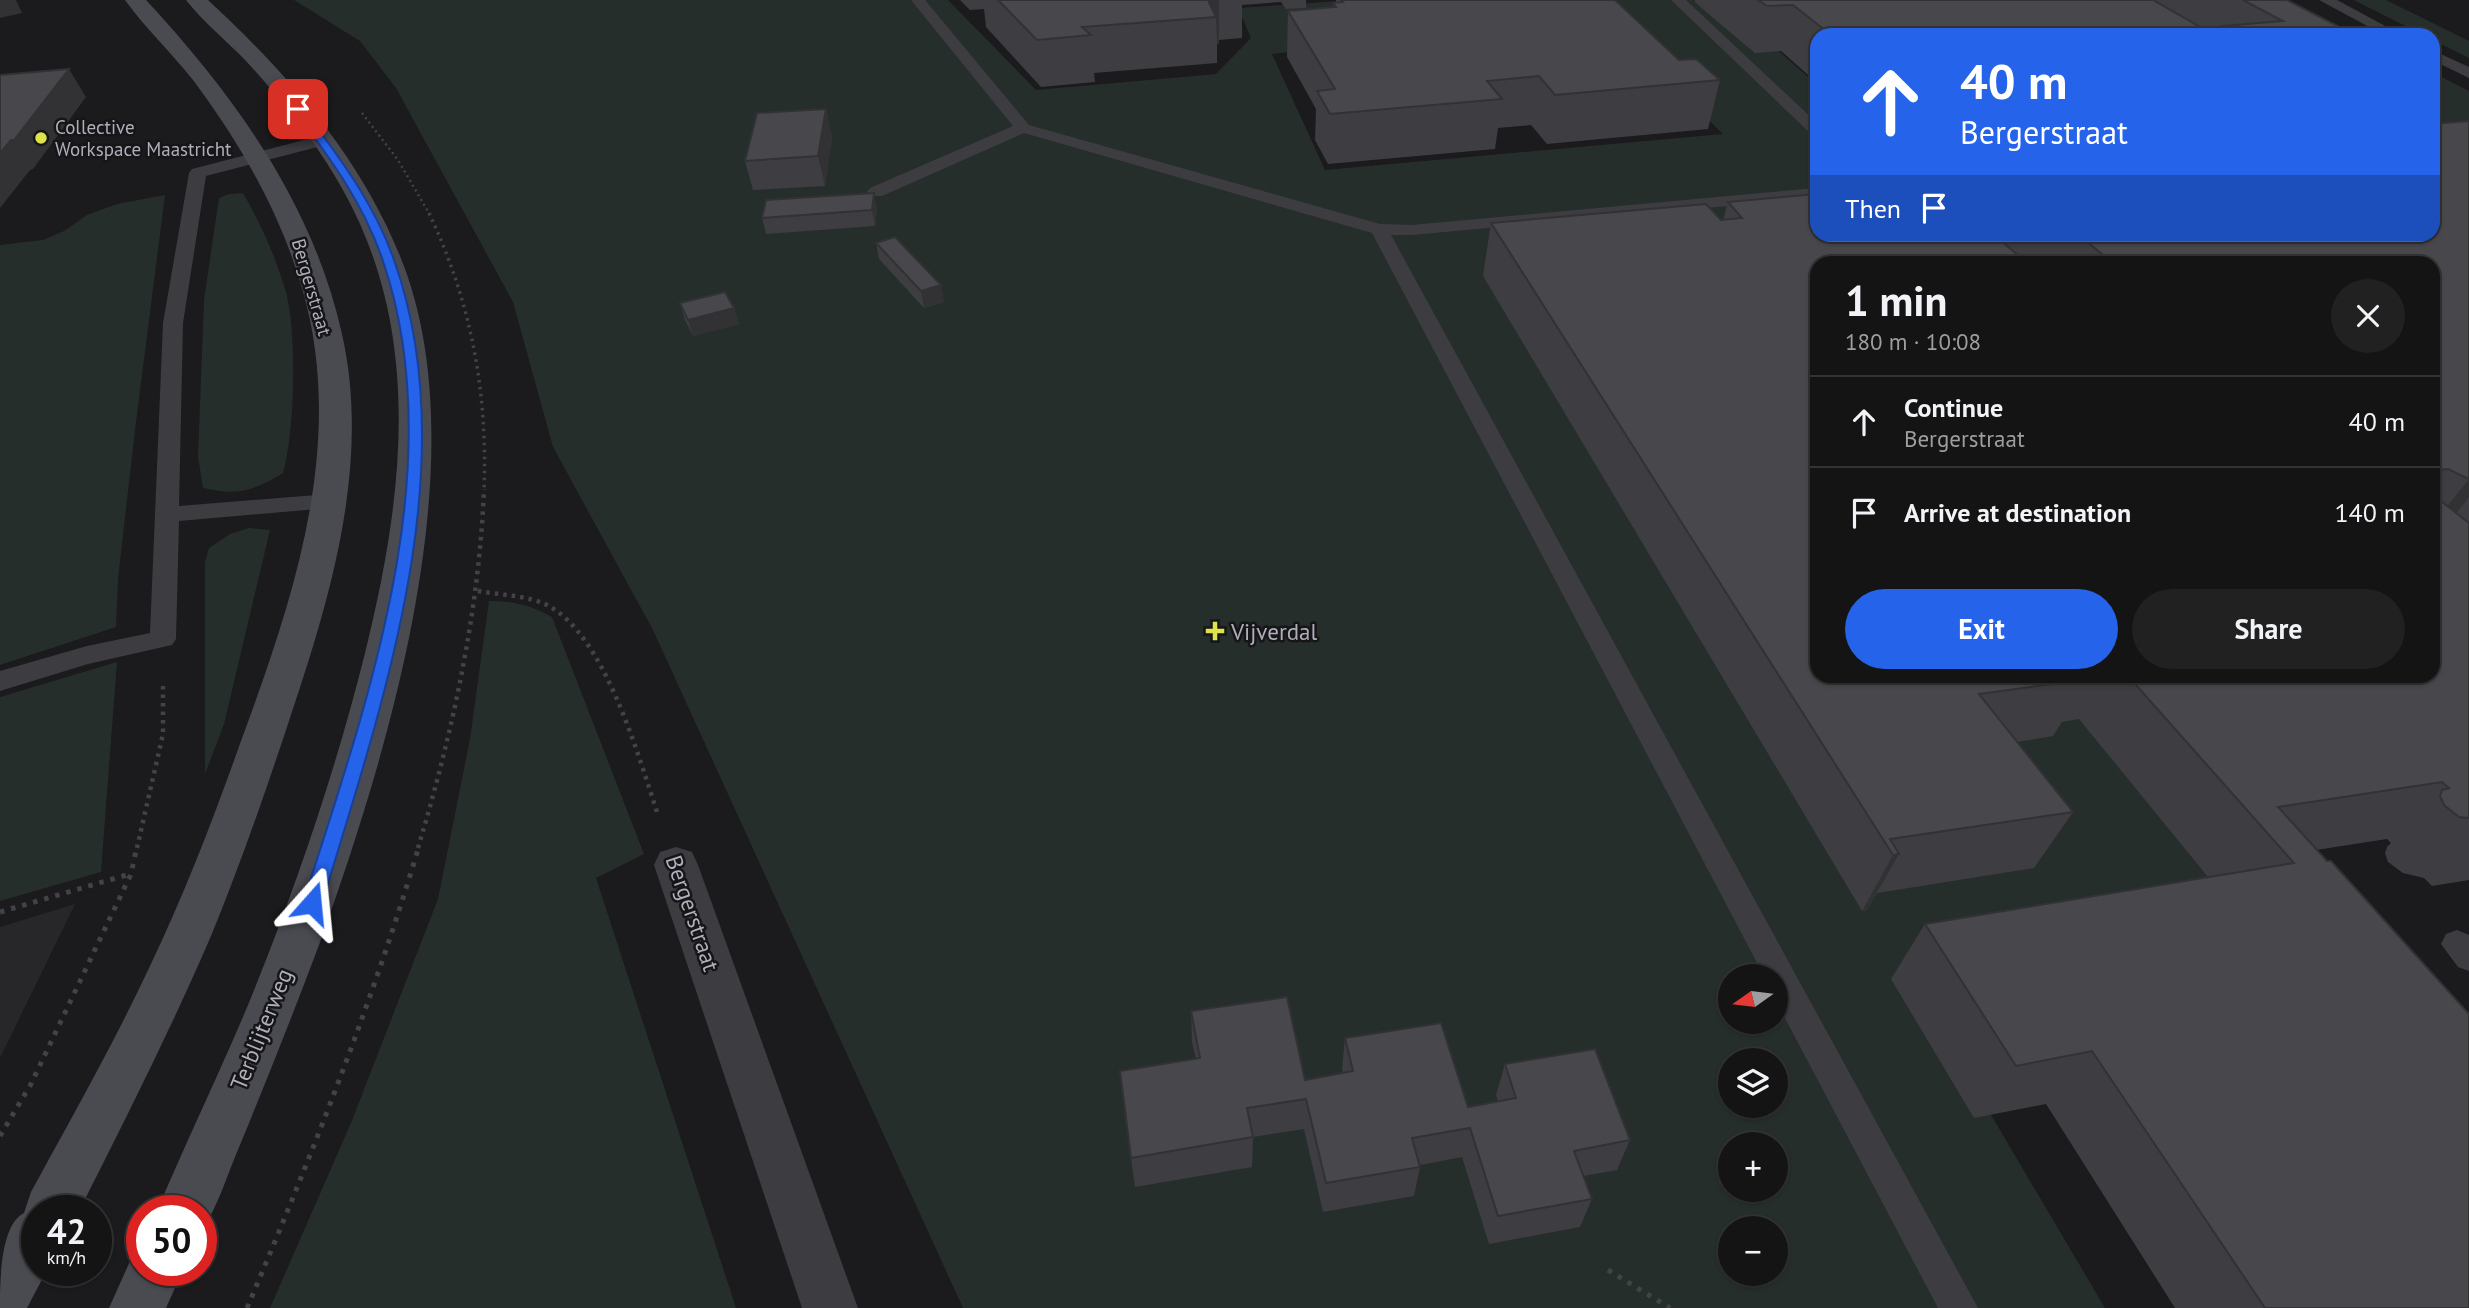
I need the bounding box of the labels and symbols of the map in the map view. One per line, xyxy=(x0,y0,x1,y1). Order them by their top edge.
pin xyxy=(268,79,328,139)
place label: Collective Workspace Maastricht xyxy=(55,115,232,161)
marker: Collective Workspace Maastricht xyxy=(33,130,49,146)
street label: Bergerstraat xyxy=(287,236,337,339)
place label: Vijverdal xyxy=(1230,617,1317,646)
marker: Vijverdal xyxy=(1205,621,1225,641)
street label: Bergerstraat xyxy=(660,851,726,975)
position arrow xyxy=(275,866,349,940)
street label: Terblijterweg xyxy=(224,964,298,1094)
north arrow xyxy=(1718,964,1788,1034)
speed limit sign: 50 xyxy=(126,1195,217,1286)

